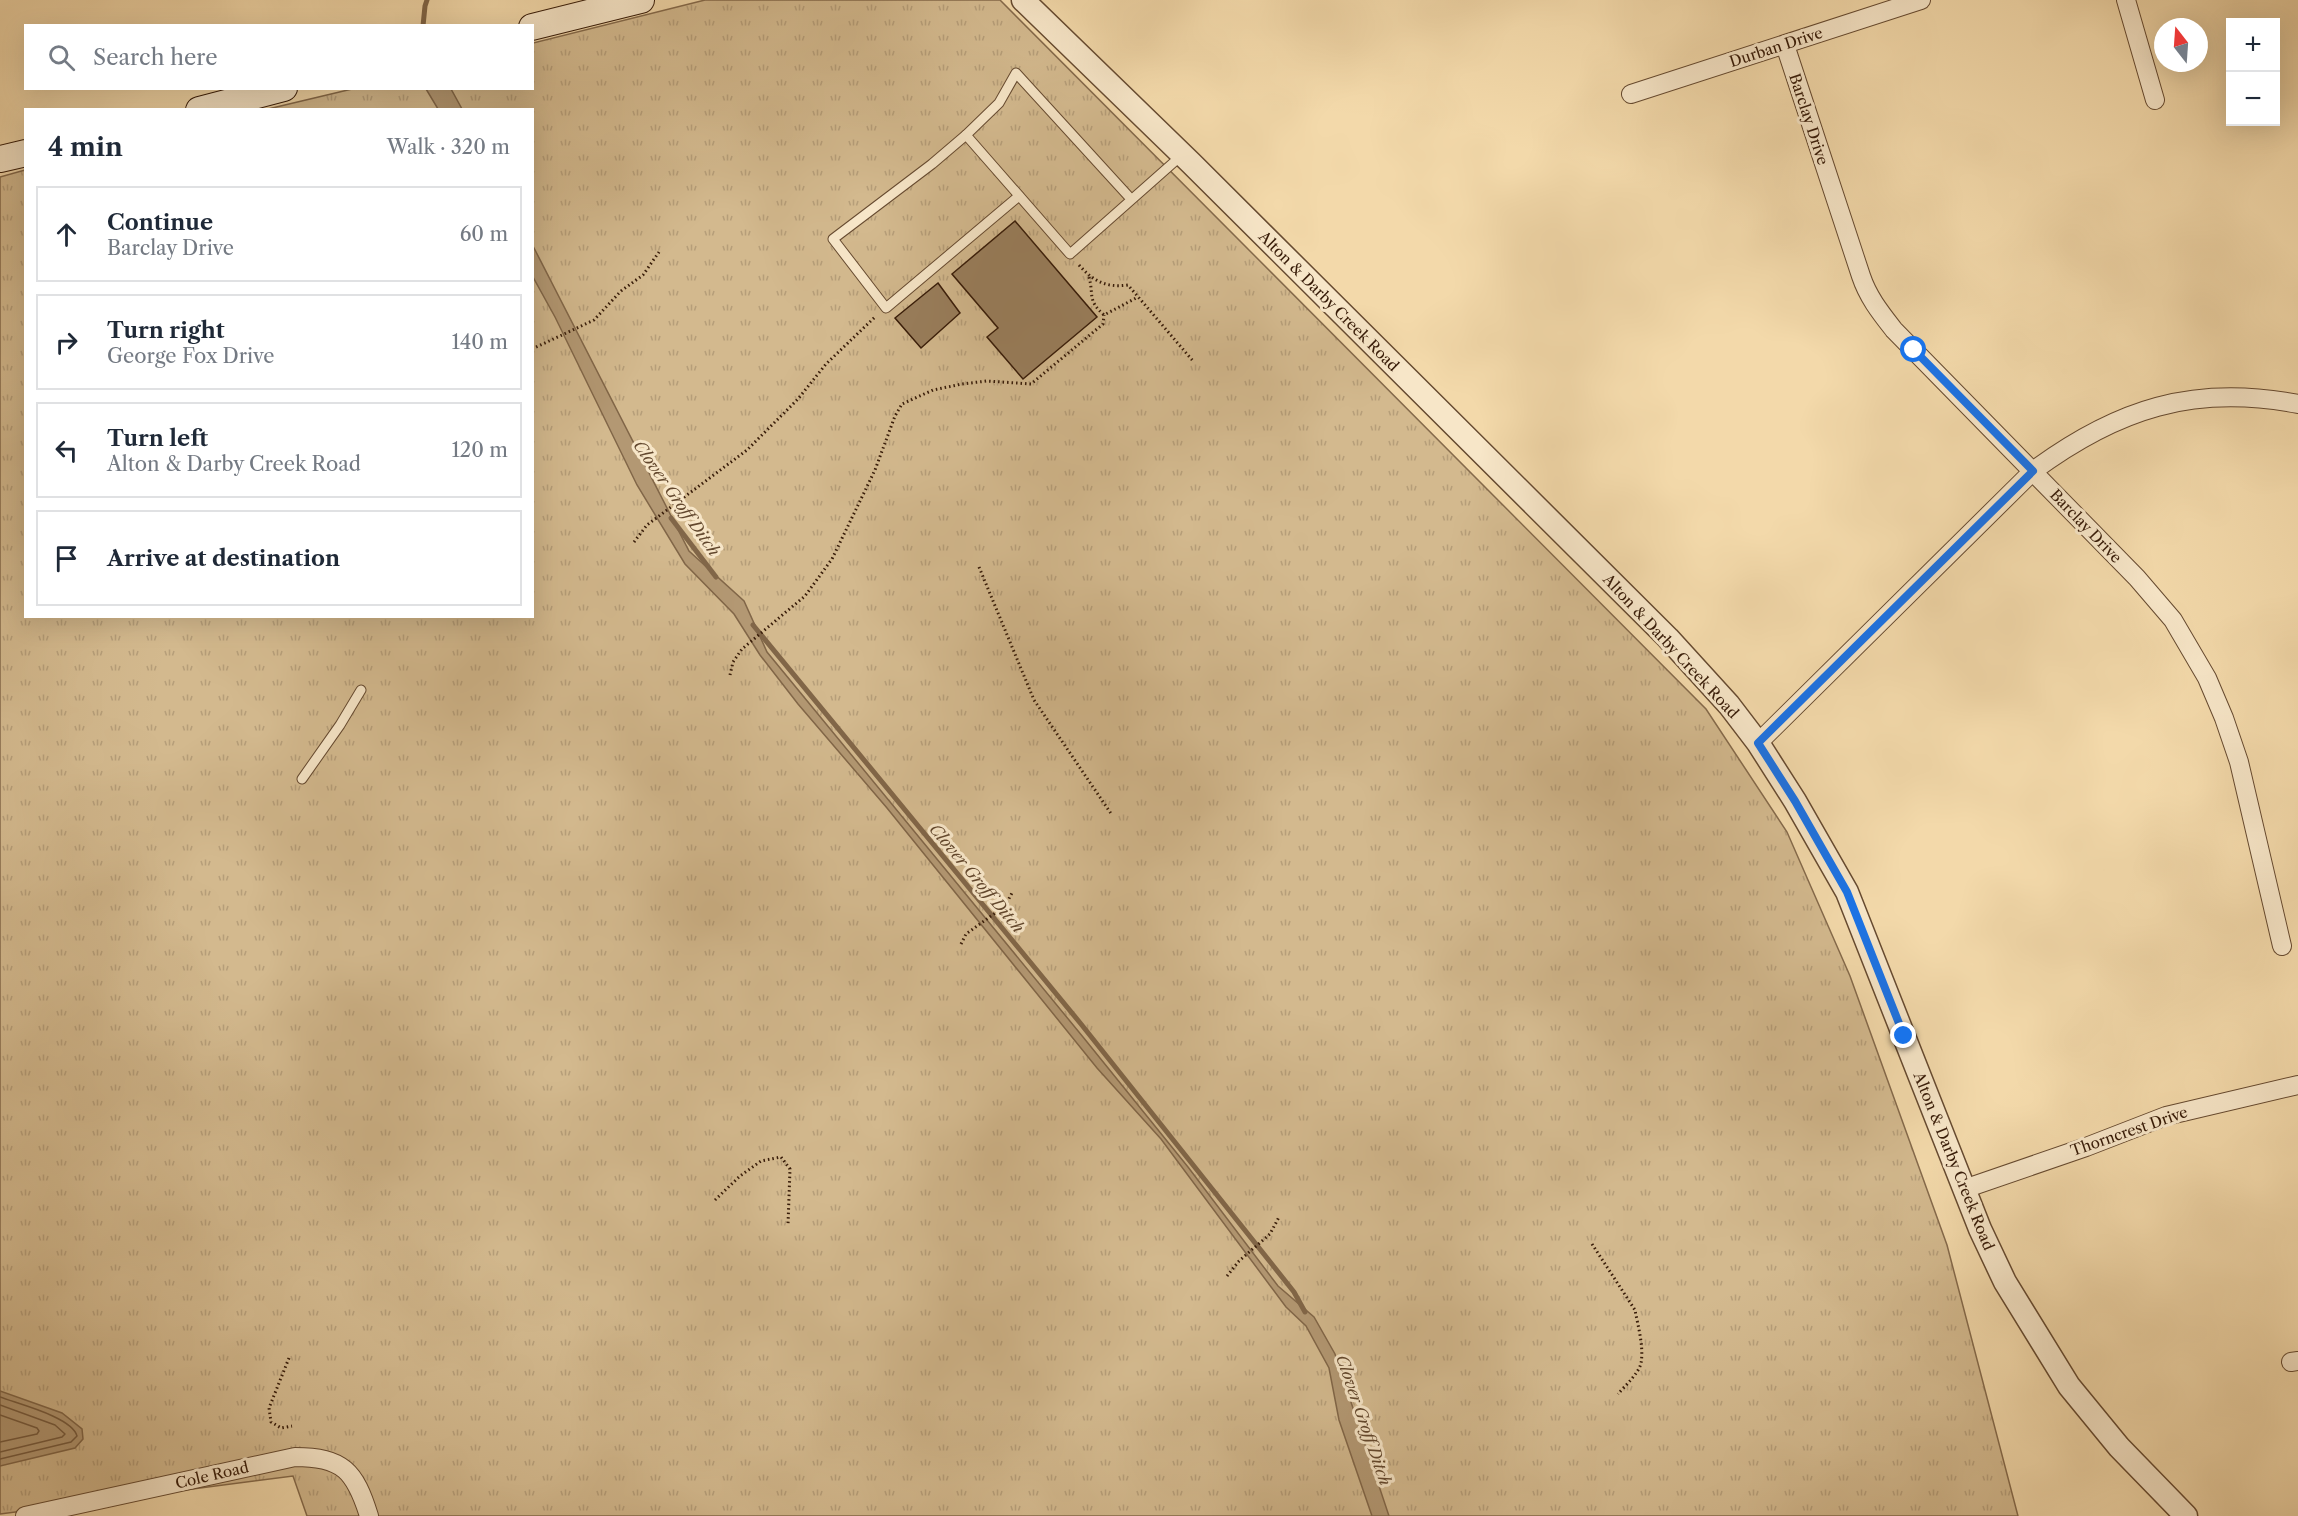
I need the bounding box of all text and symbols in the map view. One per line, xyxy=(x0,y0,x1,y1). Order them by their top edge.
north arrow xyxy=(2154,18,2208,72)
map controls xyxy=(2226,18,2280,126)
button: + xyxy=(2226,18,2280,72)
street label: Durban Drive xyxy=(1727,23,1825,71)
search box xyxy=(24,24,534,90)
icon: search xyxy=(45,41,78,74)
text: Search here xyxy=(93,44,218,71)
street label: Barclay Drive xyxy=(1785,71,1833,167)
button: − xyxy=(2226,72,2280,126)
text: 4 min xyxy=(48,131,123,163)
text: Walk · 320 m xyxy=(387,135,510,159)
text: Continue xyxy=(107,209,213,236)
icon: ahead xyxy=(50,218,83,251)
text: 60 m xyxy=(460,222,508,246)
street label: Alton & Darby Creek Road xyxy=(1254,226,1403,375)
text: Barclay Drive xyxy=(107,236,234,260)
text: Turn right xyxy=(107,317,225,344)
icon: right xyxy=(50,326,83,359)
text: 140 m xyxy=(451,330,508,354)
route start xyxy=(1900,336,1926,362)
text: George Fox Drive xyxy=(107,344,274,368)
text: Turn left xyxy=(107,425,208,452)
icon: left xyxy=(50,434,83,467)
water label: Clover Groff Ditch xyxy=(630,436,724,560)
text: 120 m xyxy=(451,438,508,462)
text: Alton & Darby Creek Road xyxy=(107,452,361,476)
street label: Barclay Drive xyxy=(2046,485,2126,567)
icon: arrive xyxy=(50,542,83,575)
text: Arrive at destination xyxy=(107,545,340,572)
street label: Alton & Darby Creek Road xyxy=(1598,569,1743,722)
water label: Clover Groff Ditch xyxy=(925,819,1029,937)
route end xyxy=(1890,1022,1916,1048)
street label: Alton & Darby Creek Road xyxy=(1909,1068,1998,1253)
street label: Thorncrest Drive xyxy=(2068,1102,2190,1160)
water label: Clover Groff Ditch xyxy=(1332,1352,1396,1488)
street label: Cole Road xyxy=(173,1457,251,1493)

